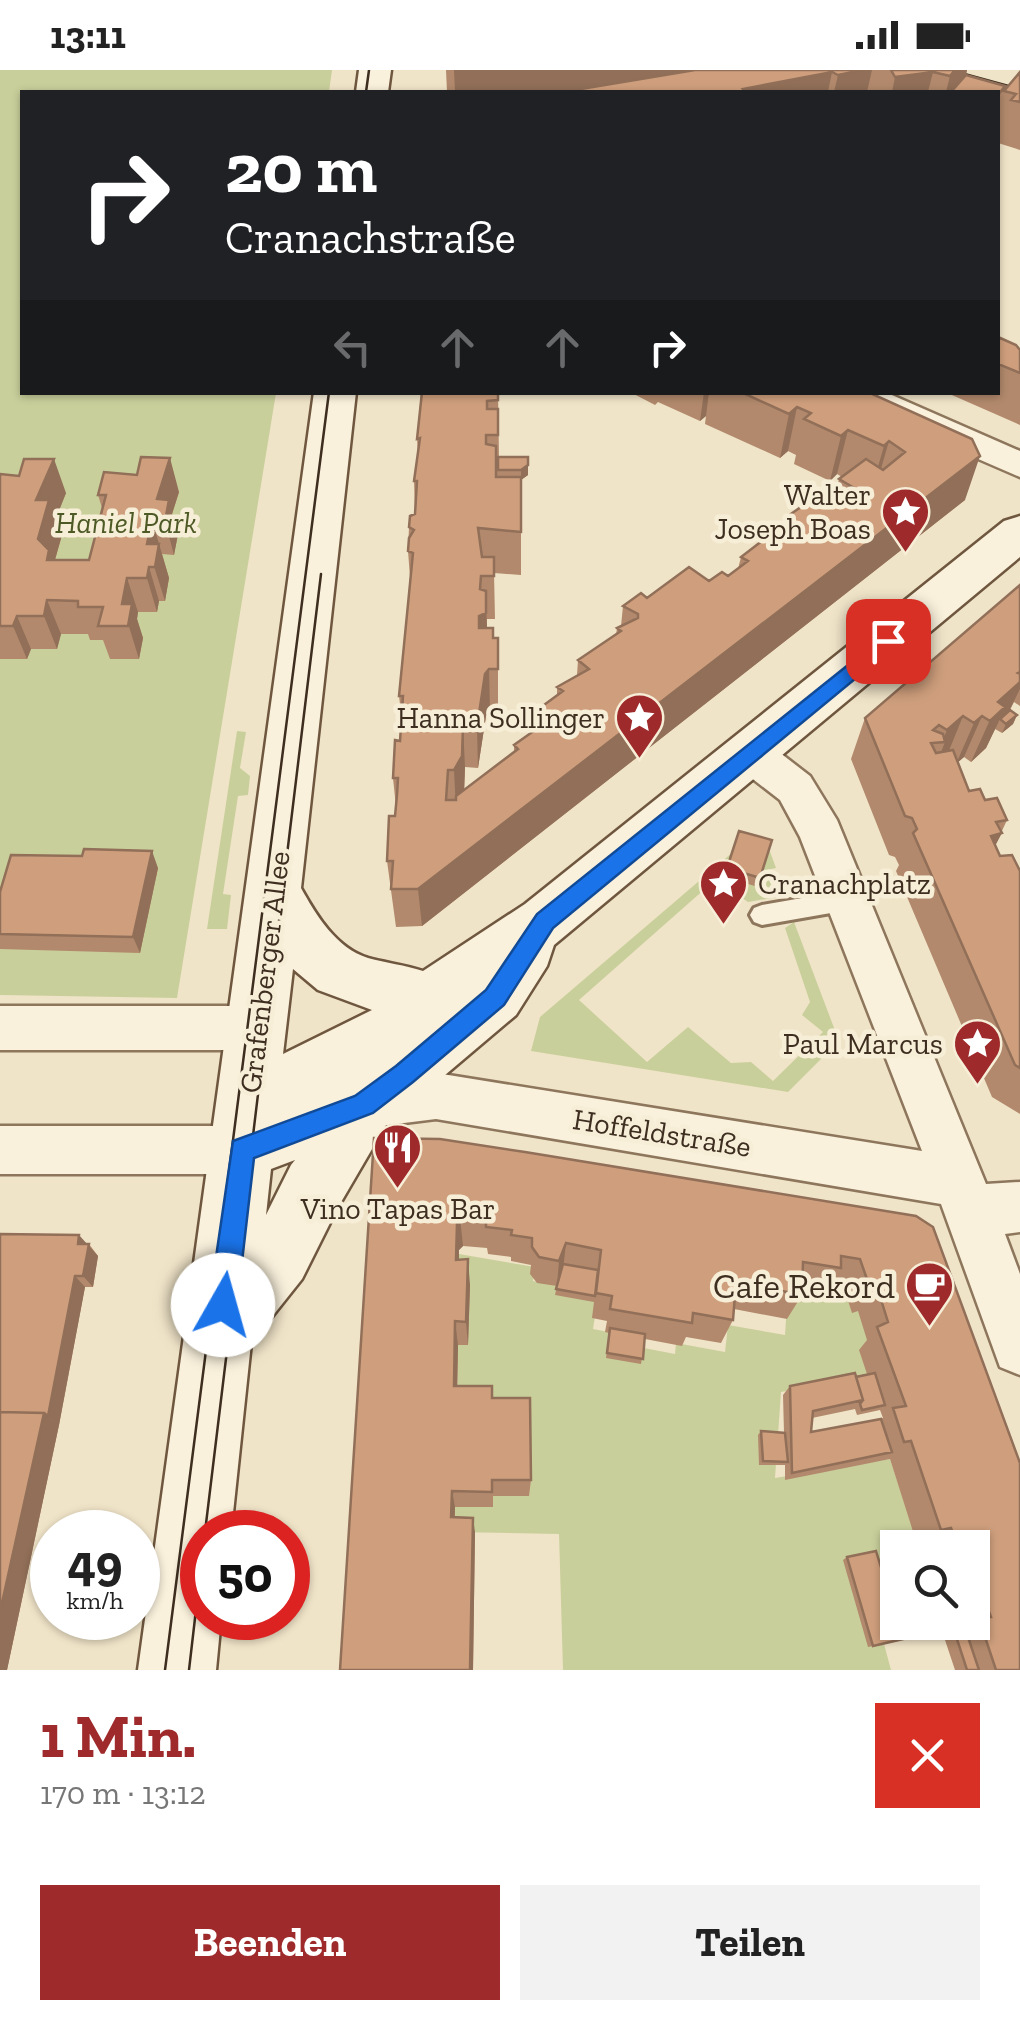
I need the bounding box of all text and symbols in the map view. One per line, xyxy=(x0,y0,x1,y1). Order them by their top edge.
text: 13:11 xyxy=(50,12,126,58)
text: 20 m xyxy=(225,126,377,210)
icon: right xyxy=(60,130,190,260)
text: Cranachstraße xyxy=(225,211,516,265)
icon: left xyxy=(325,320,380,375)
icon: ahead xyxy=(430,320,485,375)
icon: ahead xyxy=(535,320,590,375)
icon: right xyxy=(640,320,695,375)
place label: Walter Joseph Boas xyxy=(714,477,871,547)
place icon: Walter Joseph Boas xyxy=(880,486,932,554)
park label: Haniel Park xyxy=(55,505,197,541)
pin xyxy=(846,599,931,684)
icon: arrive xyxy=(861,614,916,669)
place icon: Hanna Sollinger xyxy=(614,692,666,760)
place label: Hanna Sollinger xyxy=(396,700,605,736)
street label: Grafenberger Allee xyxy=(232,849,298,1095)
place icon: Cranachplatz xyxy=(697,858,749,926)
place label: Cranachplatz xyxy=(758,866,931,902)
place icon: Paul Marcus xyxy=(952,1018,1004,1086)
place label: Paul Marcus xyxy=(783,1026,943,1062)
street label: Hoffeldstraße xyxy=(570,1101,754,1165)
restaurant icon: Vino Tapas Bar xyxy=(372,1122,424,1190)
place label: Vino Tapas Bar xyxy=(300,1191,495,1227)
position arrow xyxy=(171,1253,275,1357)
cafe icon: Cafe Rekord xyxy=(904,1260,956,1328)
place label: Cafe Rekord xyxy=(713,1265,895,1307)
speed limit sign: 50 xyxy=(180,1510,310,1640)
map controls xyxy=(880,1530,990,1640)
button: search xyxy=(880,1530,990,1640)
text: 49 xyxy=(67,1533,123,1593)
text: km/h xyxy=(66,1585,124,1615)
text: 1 Min. xyxy=(40,1700,196,1772)
button: close xyxy=(875,1703,980,1808)
text: 170 m · 13:12 xyxy=(40,1774,206,1812)
button: Beenden xyxy=(40,1885,500,2000)
button: Teilen xyxy=(520,1885,980,2000)

